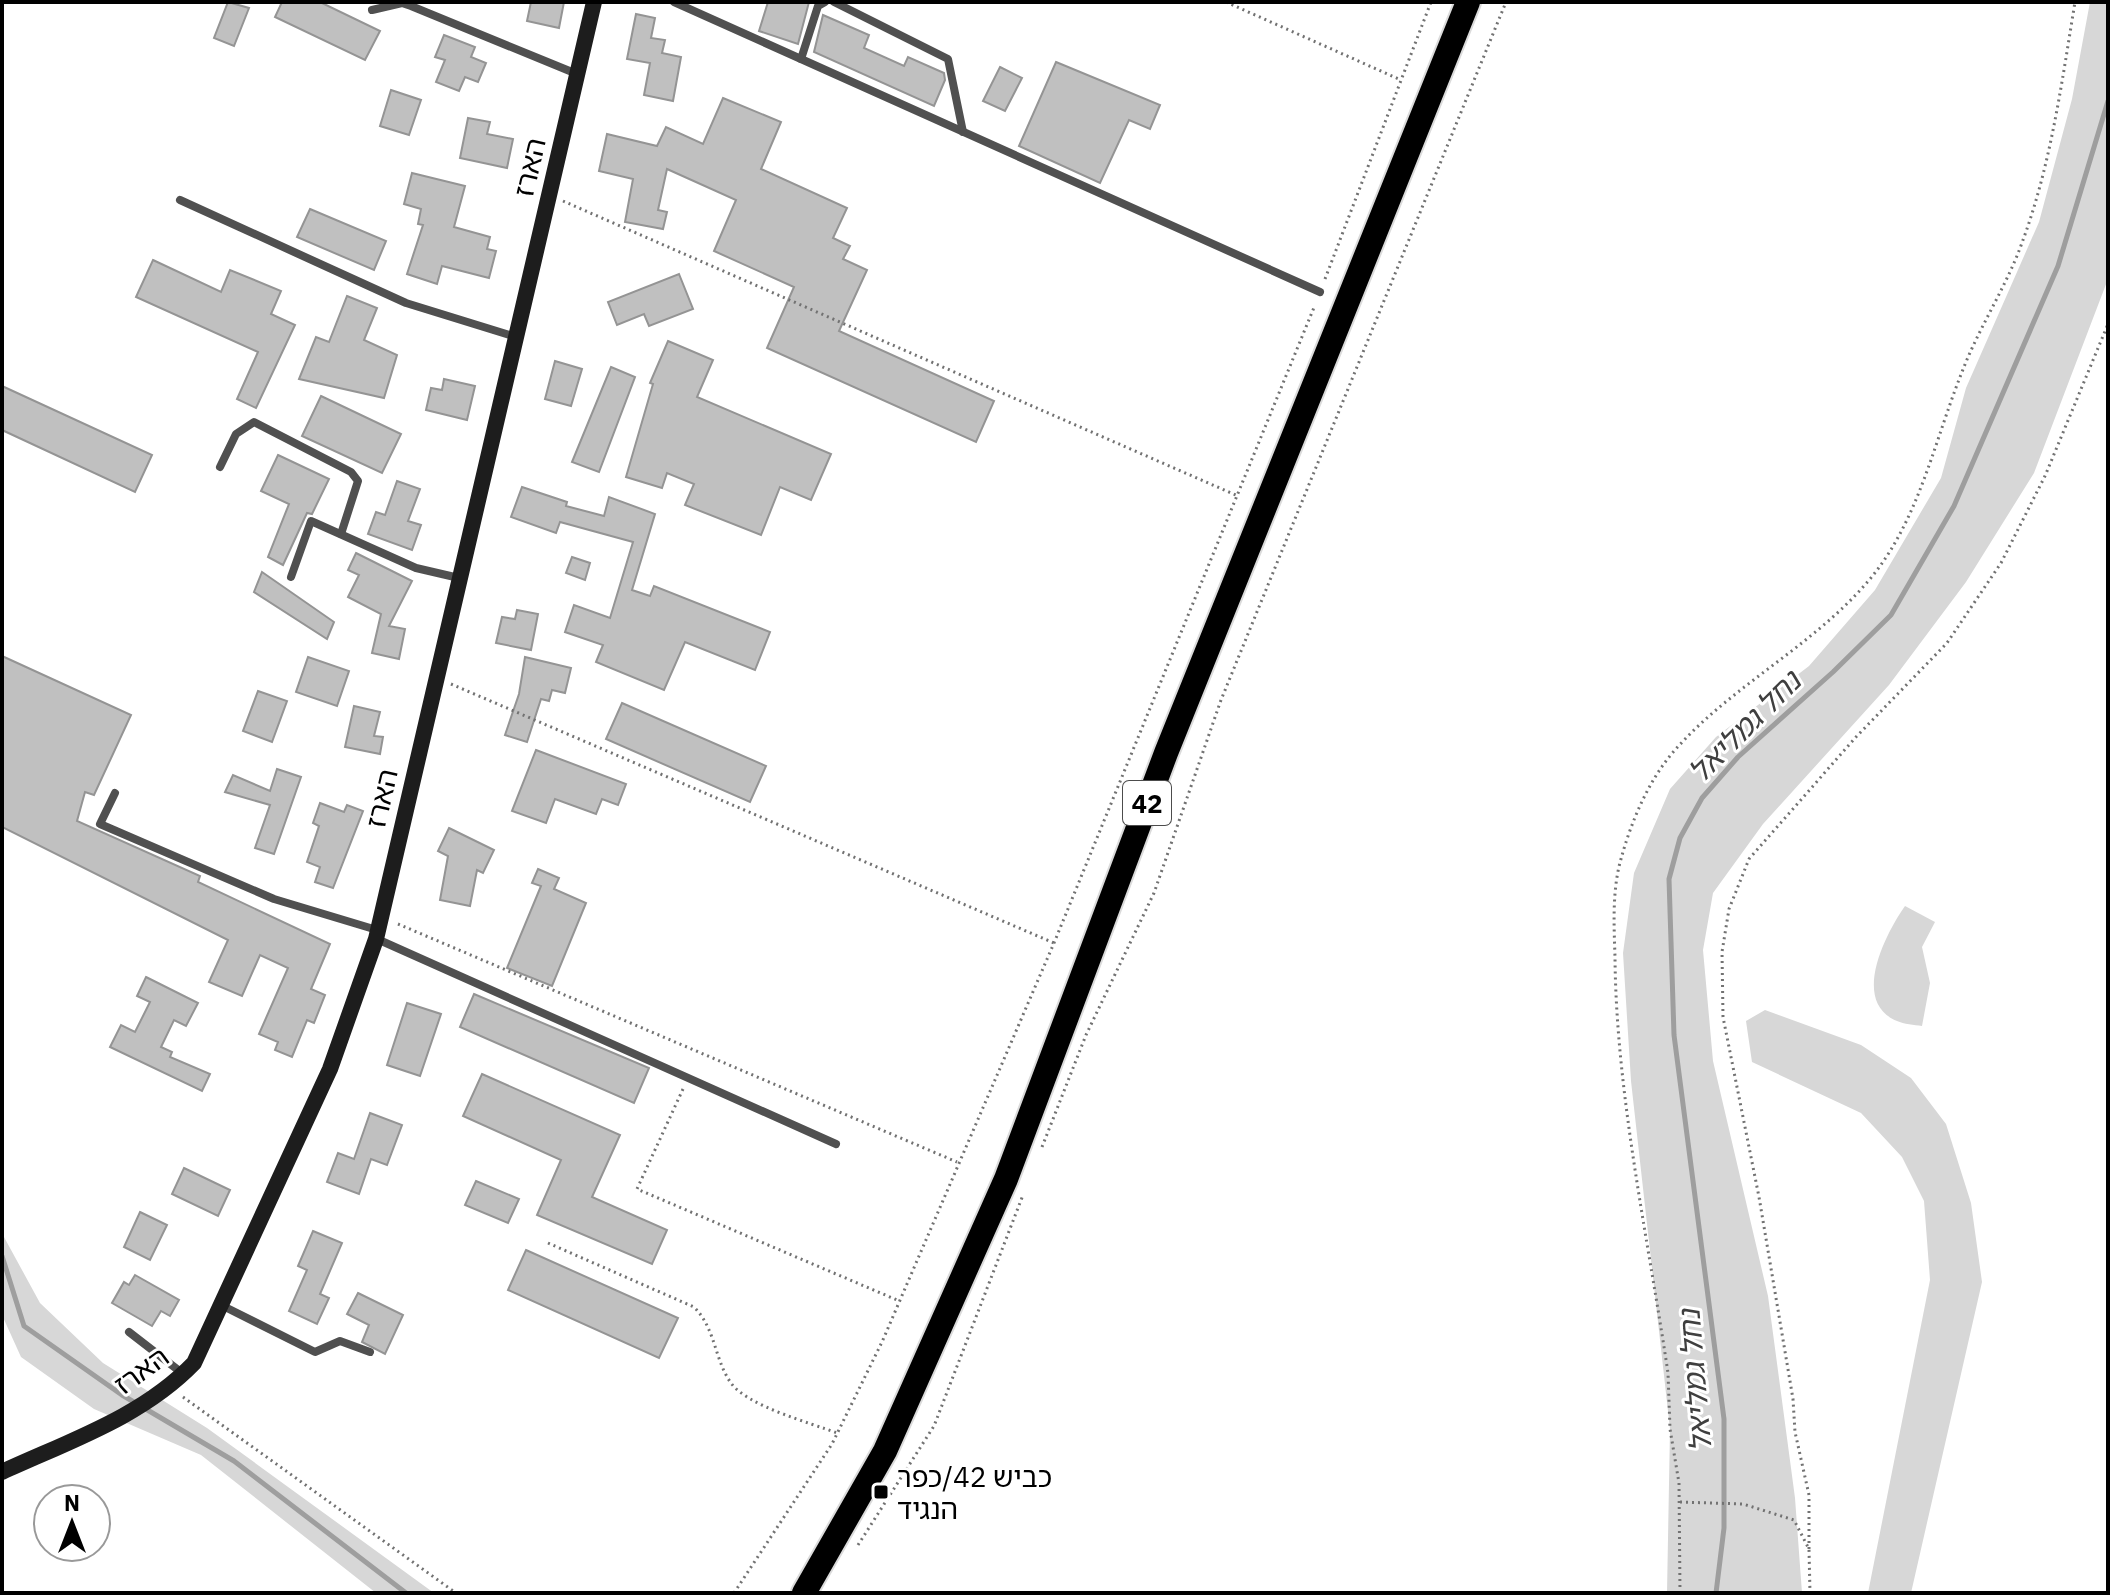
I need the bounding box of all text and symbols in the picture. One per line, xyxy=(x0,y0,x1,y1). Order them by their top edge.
street label: הארז xyxy=(504,134,554,200)
water label: נחל גמליאל xyxy=(1680,660,1810,790)
street label: הארז xyxy=(356,765,406,831)
road number: 42 xyxy=(1123,781,1171,825)
water label: נחל גמליאל xyxy=(1668,1305,1720,1454)
street label: הארז xyxy=(106,1338,176,1402)
place label: כביש 42/כפר הנגיד xyxy=(897,1458,1052,1527)
north arrow xyxy=(32,1483,112,1563)
marker: כביש 42/כפר הנגיד xyxy=(872,1483,890,1501)
text: N xyxy=(64,1488,80,1517)

